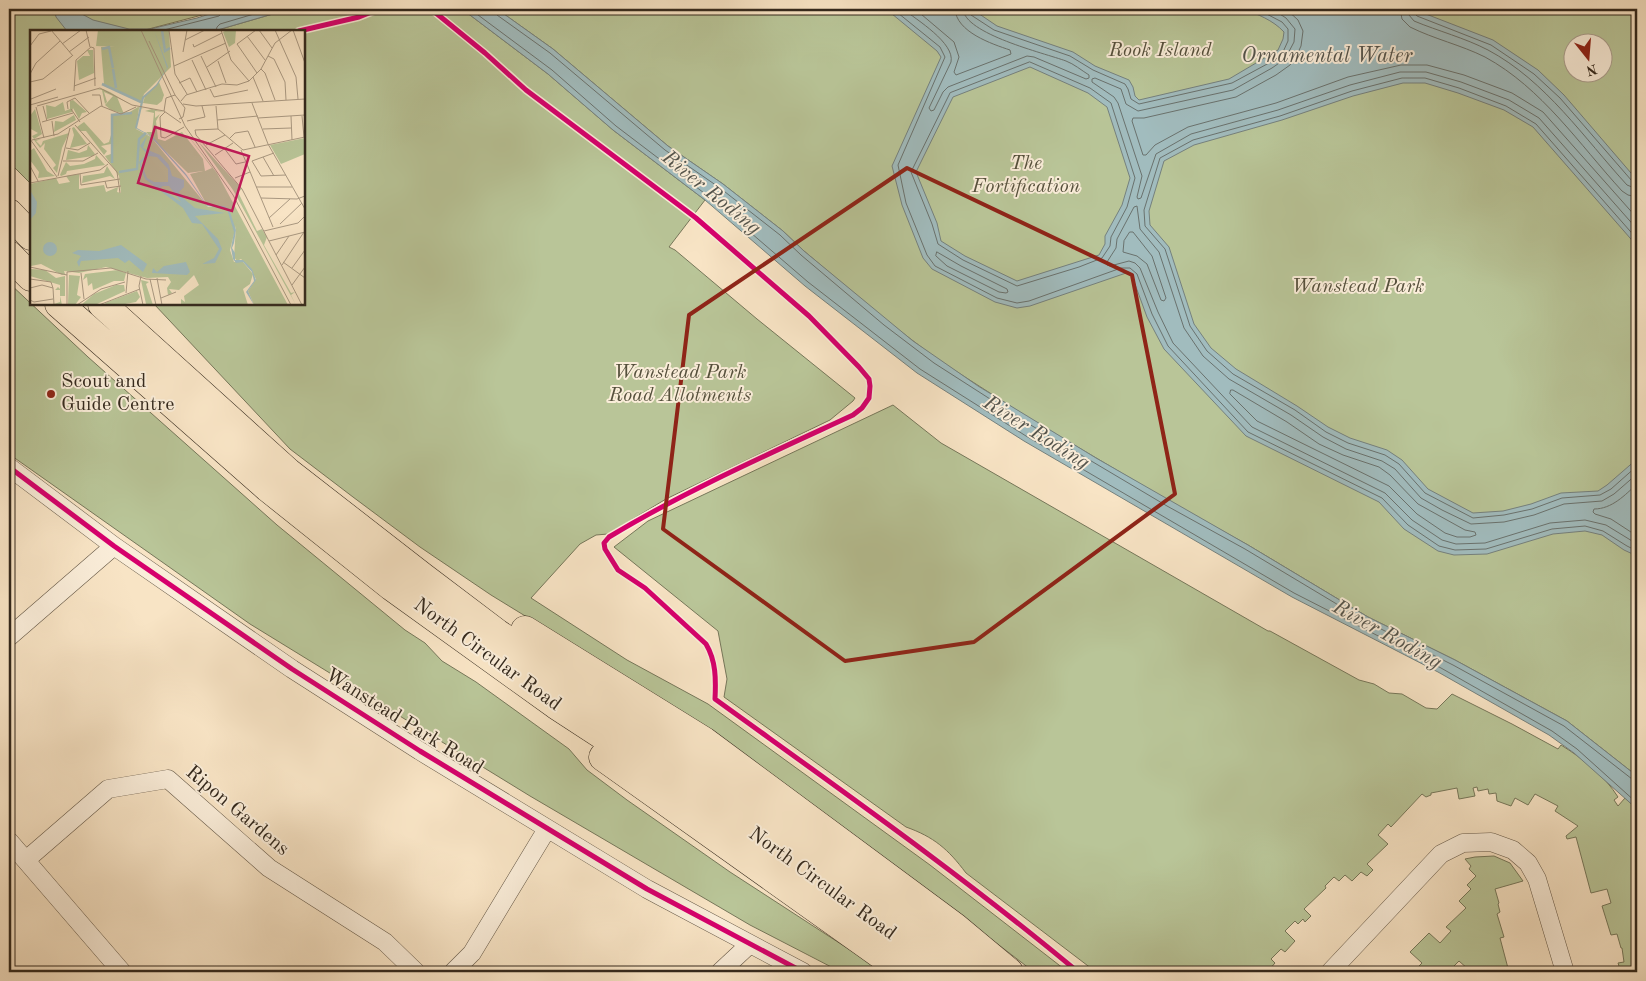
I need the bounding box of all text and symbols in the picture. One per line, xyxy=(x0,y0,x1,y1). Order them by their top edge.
inset map xyxy=(30,30,305,305)
north arrow xyxy=(1564,32,1614,82)
park label: Rook Island xyxy=(1107,41,1212,61)
water label: Ornamental Water xyxy=(1241,46,1414,67)
text: N xyxy=(1584,61,1599,78)
water label: River Roding xyxy=(657,146,764,239)
park label: The Fortification xyxy=(971,154,1080,197)
park label: Wanstead Park xyxy=(1291,277,1425,297)
park label: Wanstead Park Road Allotments xyxy=(608,363,751,406)
place label: Scout and Guide Centre xyxy=(61,372,175,415)
marker: Scout and Guide Centre xyxy=(45,388,57,400)
water label: River Roding xyxy=(978,392,1093,474)
street label: North Circular Road xyxy=(410,595,564,715)
water label: River Roding xyxy=(1328,596,1445,673)
street label: Wanstead Park Road xyxy=(321,665,487,779)
street label: Ripon Gardens xyxy=(182,762,292,860)
street label: North Circular Road xyxy=(745,824,899,944)

